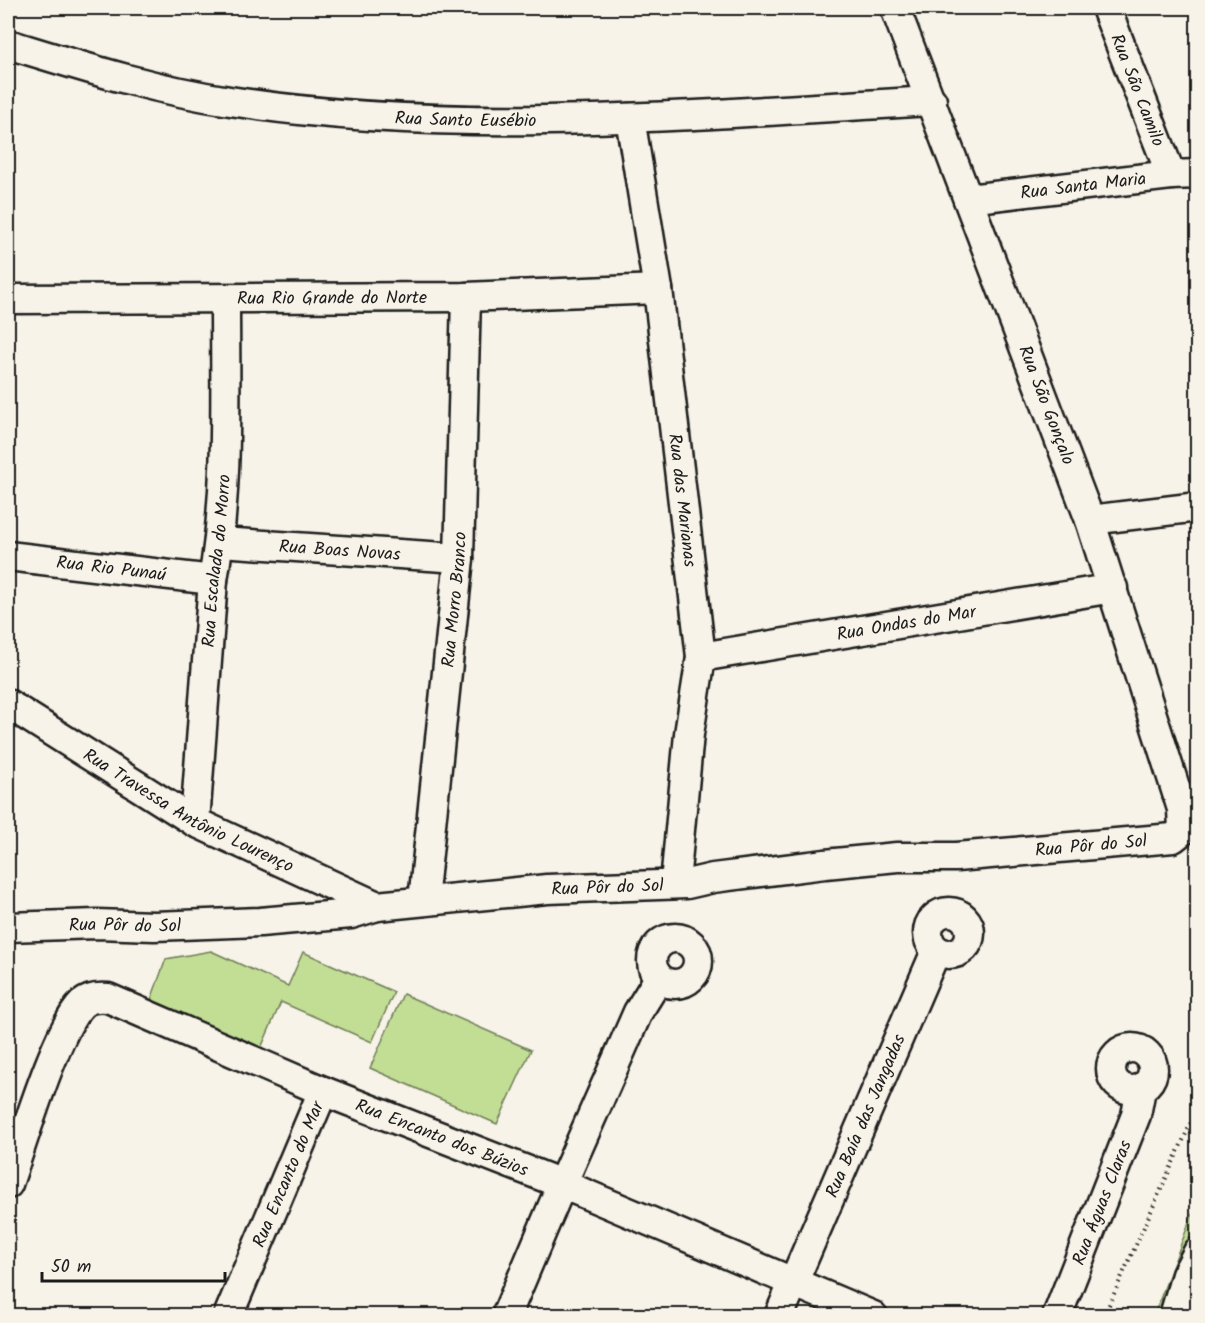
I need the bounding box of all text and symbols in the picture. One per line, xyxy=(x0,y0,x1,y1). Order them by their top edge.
street label: Rua São Camilo xyxy=(1101,30,1172,151)
street label: Rua Santo Eusébio xyxy=(394,105,536,136)
street label: Rua Santa Maria xyxy=(1019,165,1148,209)
street label: Rua Rio Grande do Norte xyxy=(237,284,427,314)
street label: Rua São Gonçalo xyxy=(1009,341,1082,470)
street label: Rua das Marianas xyxy=(659,432,703,569)
street label: Rua Escalada do Morro xyxy=(195,474,240,649)
street label: Rua Morro Branco xyxy=(435,531,476,669)
street label: Rua Boas Novas xyxy=(278,533,402,570)
street label: Rua Rio Punaú xyxy=(55,549,168,590)
street label: Rua Ondas do Mar xyxy=(835,598,979,650)
street label: Rua Travessa Antônio Lourenço xyxy=(77,742,298,882)
street label: Rua Pôr do Sol xyxy=(1034,827,1149,866)
street label: Rua Pôr do Sol xyxy=(551,872,665,905)
street label: Rua Pôr do Sol xyxy=(68,911,182,942)
street label: Rua Baía das Jangadas xyxy=(818,1030,915,1203)
street label: Rua Encanto dos Búzios xyxy=(351,1092,533,1186)
street label: Rua Encanto do Mar xyxy=(246,1096,333,1252)
street label: Rua Águas Claras xyxy=(1065,1136,1141,1270)
scale bar xyxy=(42,1245,225,1283)
text: 50 m xyxy=(51,1253,91,1282)

